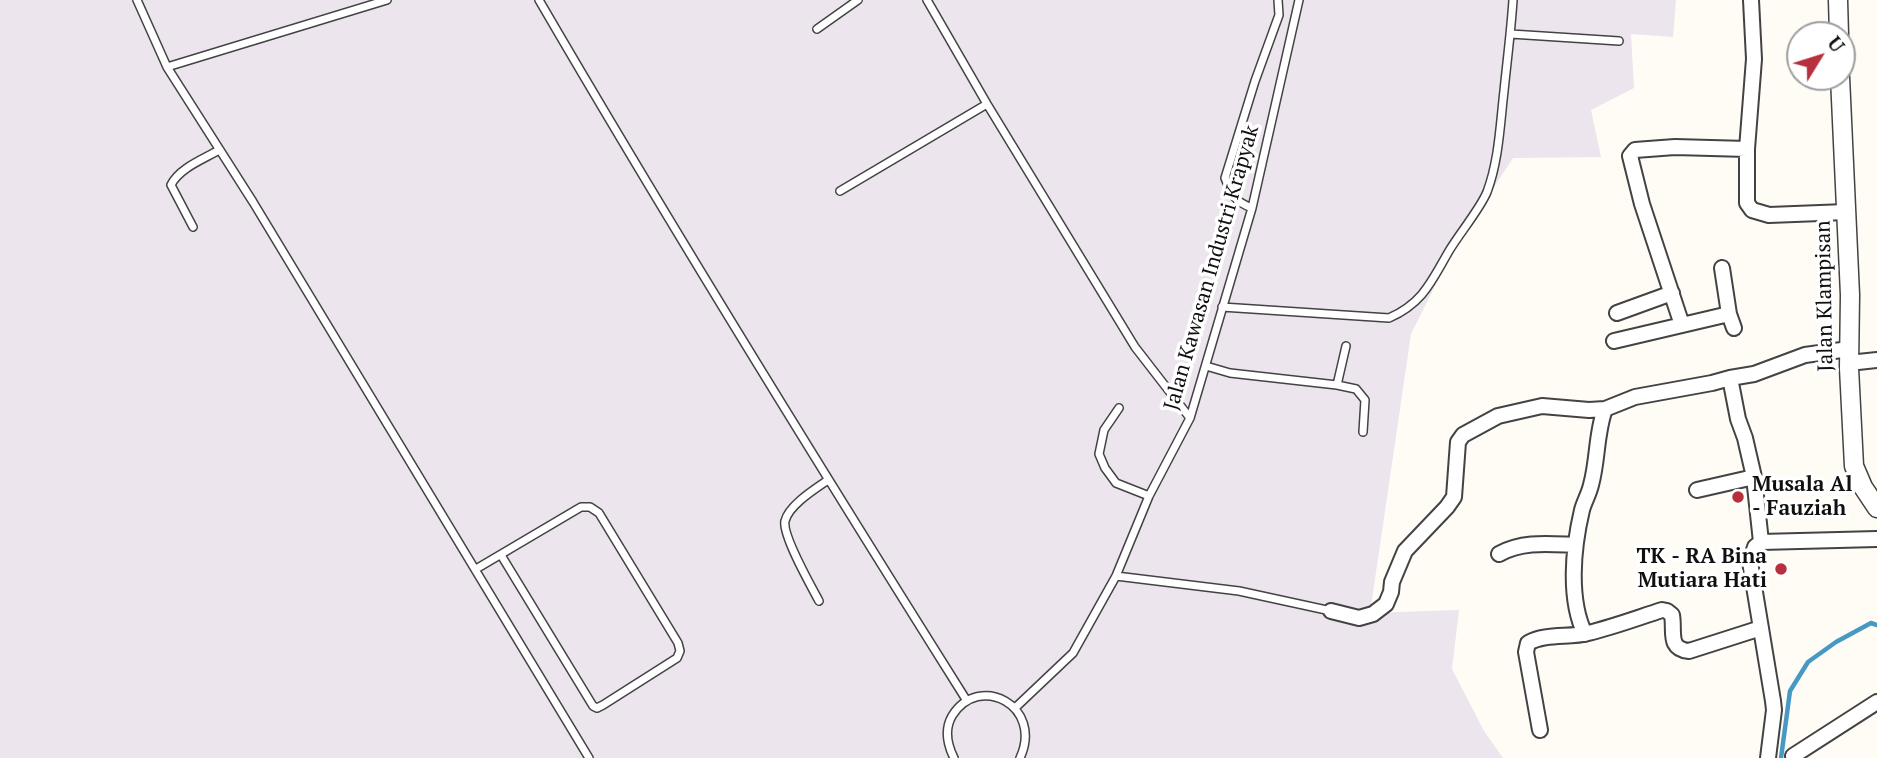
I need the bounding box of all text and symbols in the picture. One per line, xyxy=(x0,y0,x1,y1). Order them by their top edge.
north arrow xyxy=(1786,21,1856,91)
text: U xyxy=(1822,31,1850,57)
street label: Jalan Kawasan Industri Krapyak xyxy=(1159,123,1265,413)
street label: Jalan Klampisan xyxy=(1811,220,1839,372)
place label: Musala Al - Fauziah xyxy=(1752,472,1852,522)
marker: Musala Al - Fauziah xyxy=(1730,489,1746,505)
place label: TK - RA Bina Mutiara Hati xyxy=(1637,544,1767,594)
marker: TK - RA Bina Mutiara Hati xyxy=(1773,561,1789,577)

